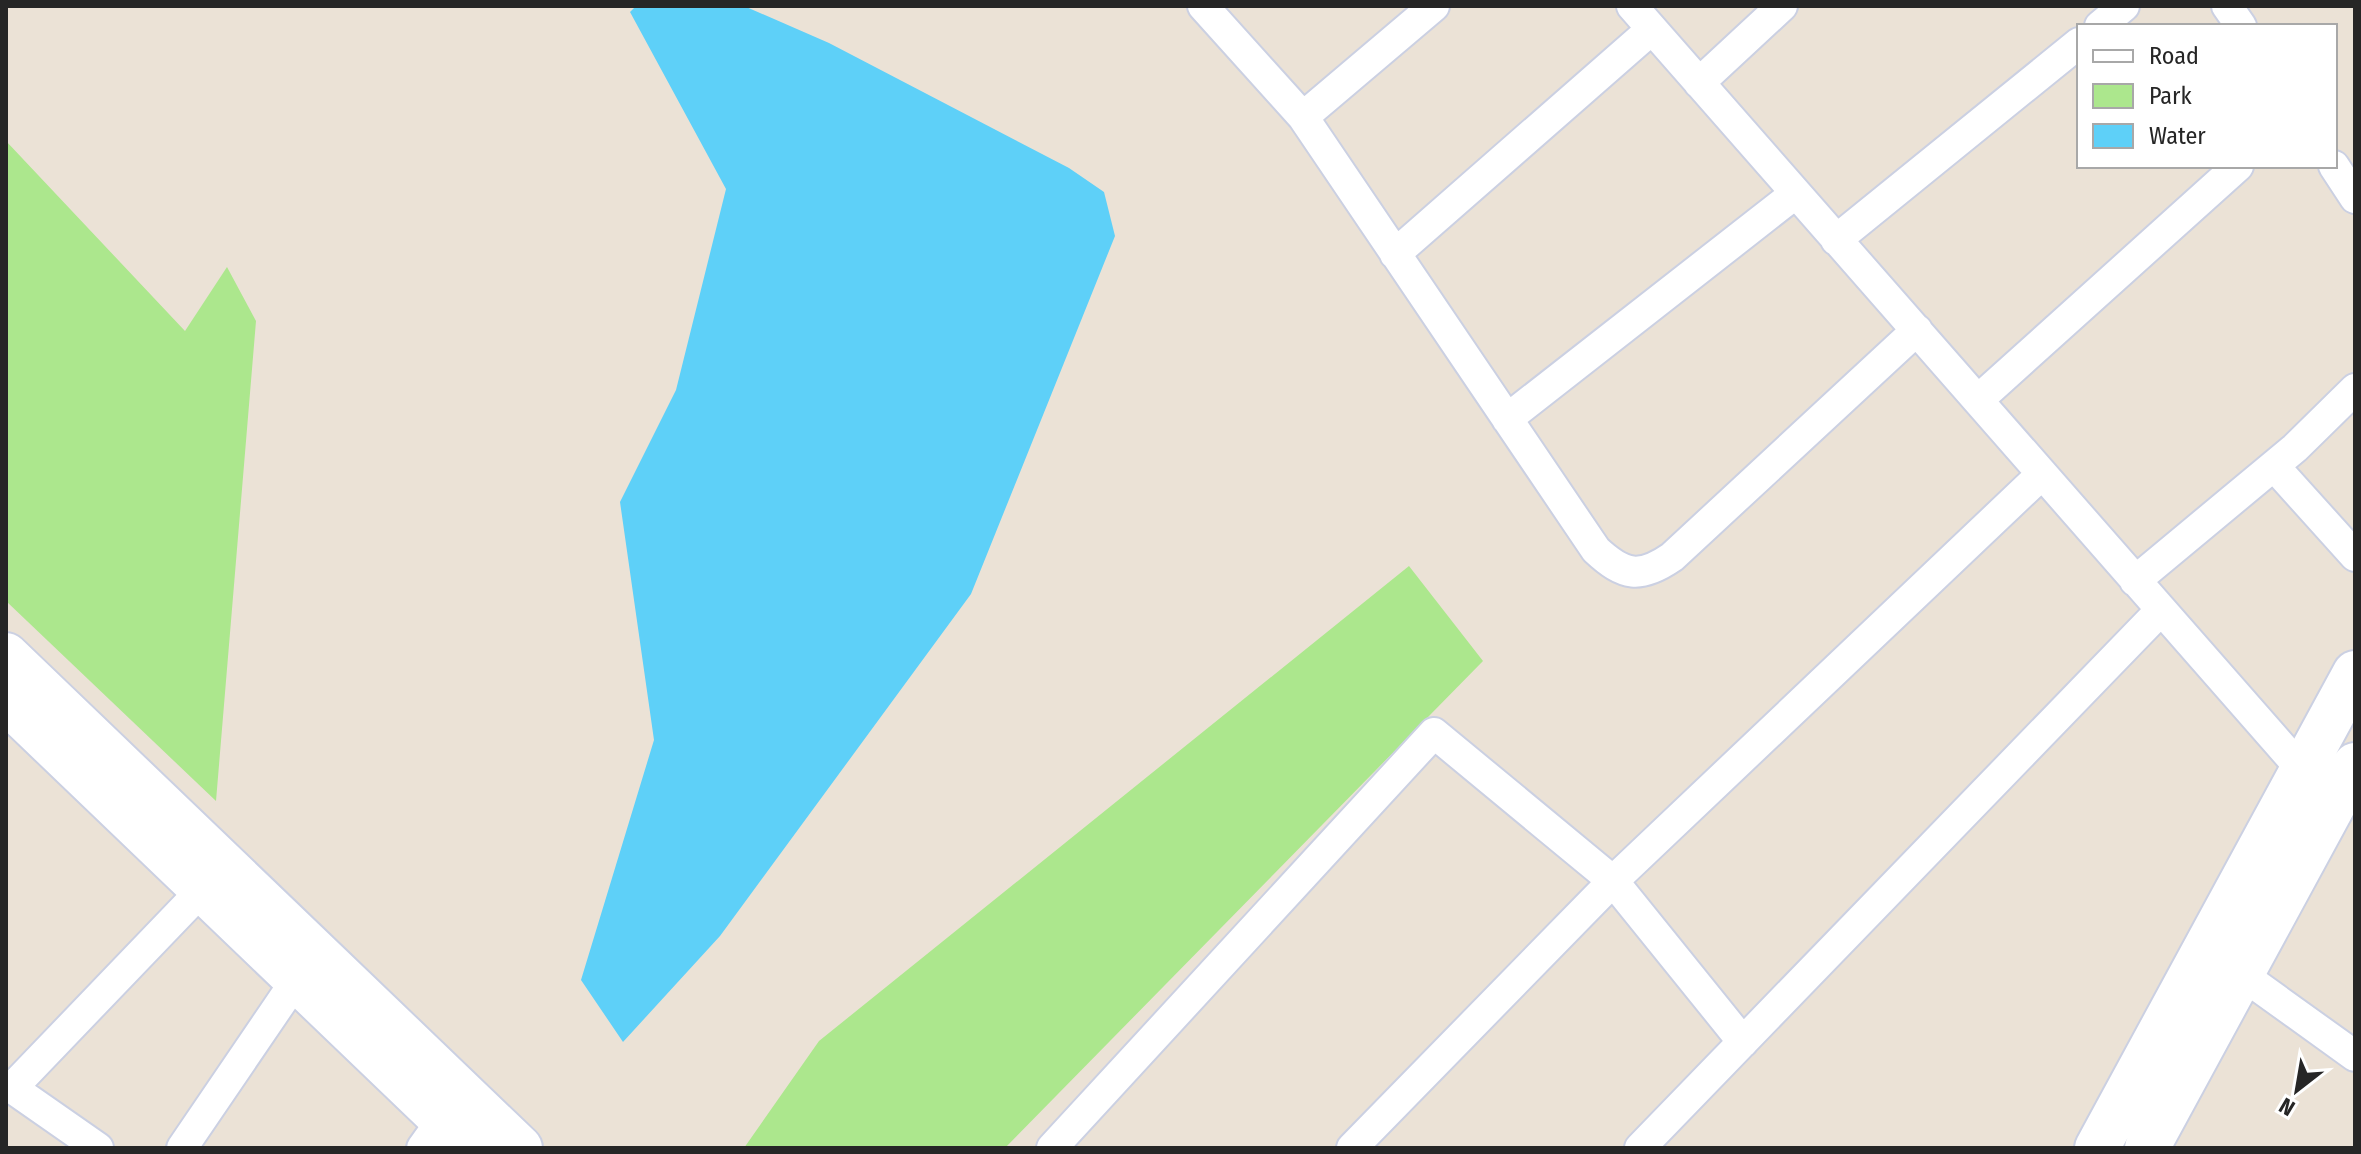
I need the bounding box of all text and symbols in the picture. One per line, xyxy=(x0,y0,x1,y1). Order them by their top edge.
legend xyxy=(2077,24,2337,168)
text: Road xyxy=(2149,42,2199,70)
text: Park xyxy=(2149,82,2192,110)
text: Water xyxy=(2149,122,2206,150)
north arrow xyxy=(2257,1050,2337,1130)
text: N xyxy=(2274,1092,2300,1122)

